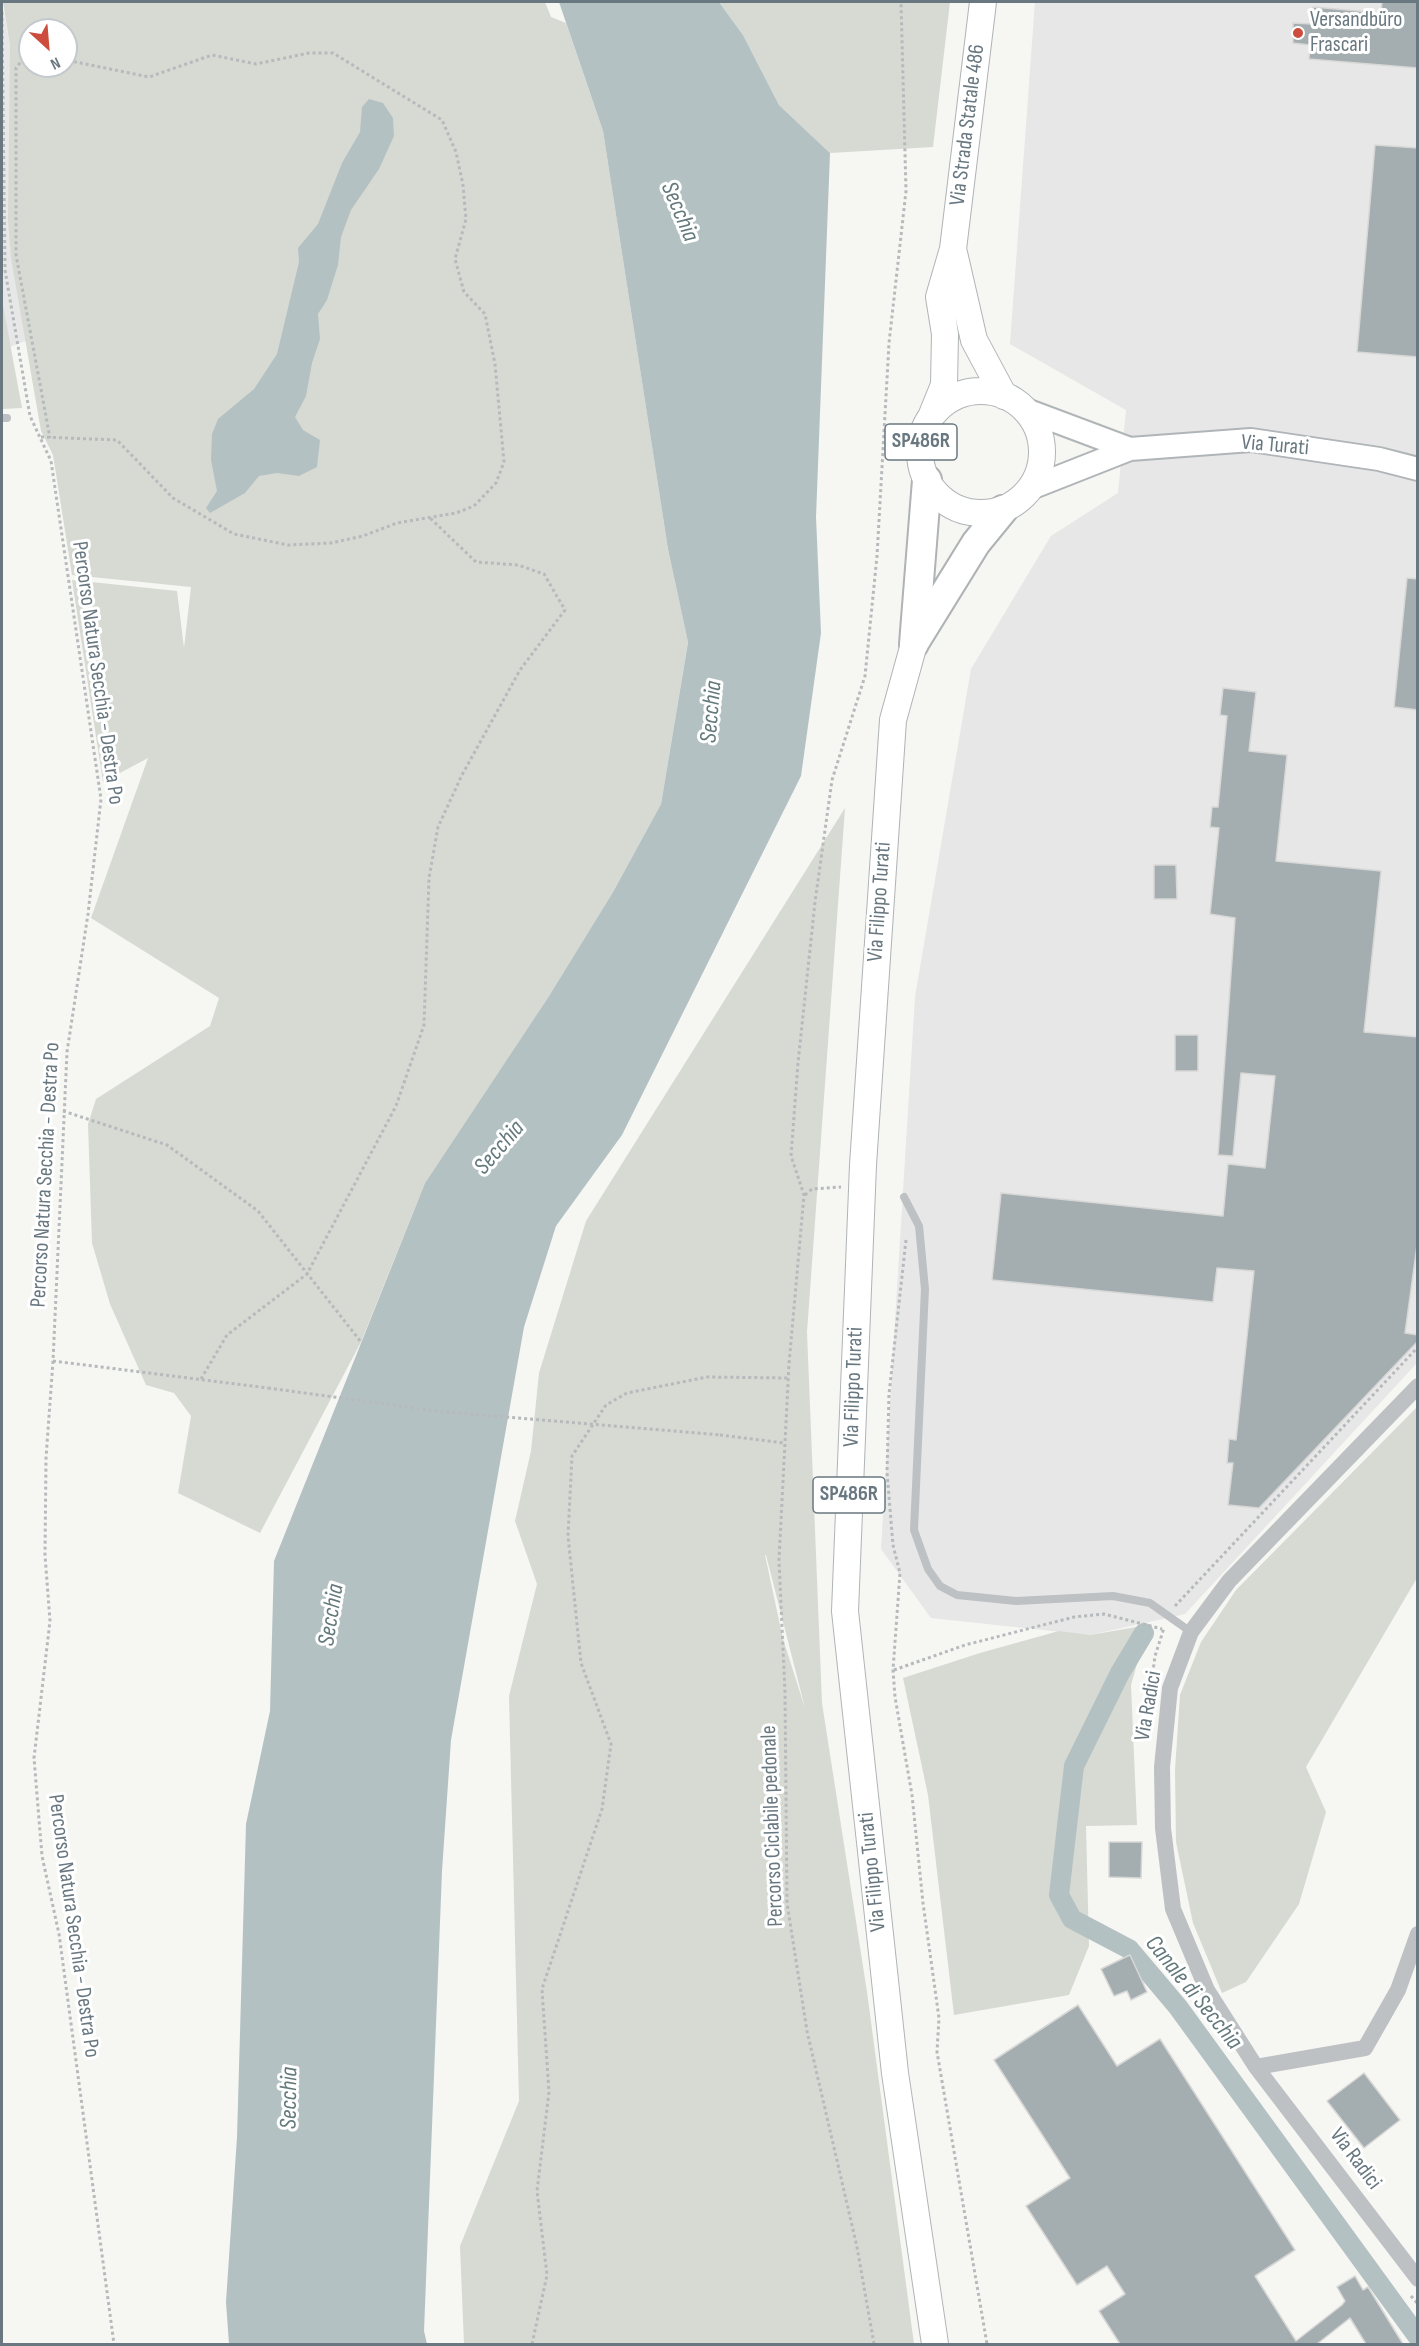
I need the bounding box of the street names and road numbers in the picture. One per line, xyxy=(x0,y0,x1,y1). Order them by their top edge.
street label: Via Strada Statale 486 xyxy=(945,43,991,207)
road number: SP486R xyxy=(885,424,957,460)
street label: Via Turati xyxy=(1240,430,1310,462)
street label: Percorso Natura Secchia - Destra Po xyxy=(65,540,129,806)
street label: Via Filippo Turati xyxy=(863,841,897,963)
street label: Percorso Natura Secchia - Destra Po xyxy=(26,1042,66,1308)
street label: Via Filippo Turati xyxy=(839,1327,869,1447)
road number: SP486R xyxy=(813,1477,885,1513)
street label: Via Radici xyxy=(1130,1669,1168,1743)
street label: Percorso Ciclabile pedonale xyxy=(756,1725,790,1927)
street label: Percorso Natura Secchia - Destra Po xyxy=(41,1793,105,2059)
street label: Via Filippo Turati xyxy=(854,1811,892,1933)
street label: Via Radici xyxy=(1323,2123,1387,2195)

